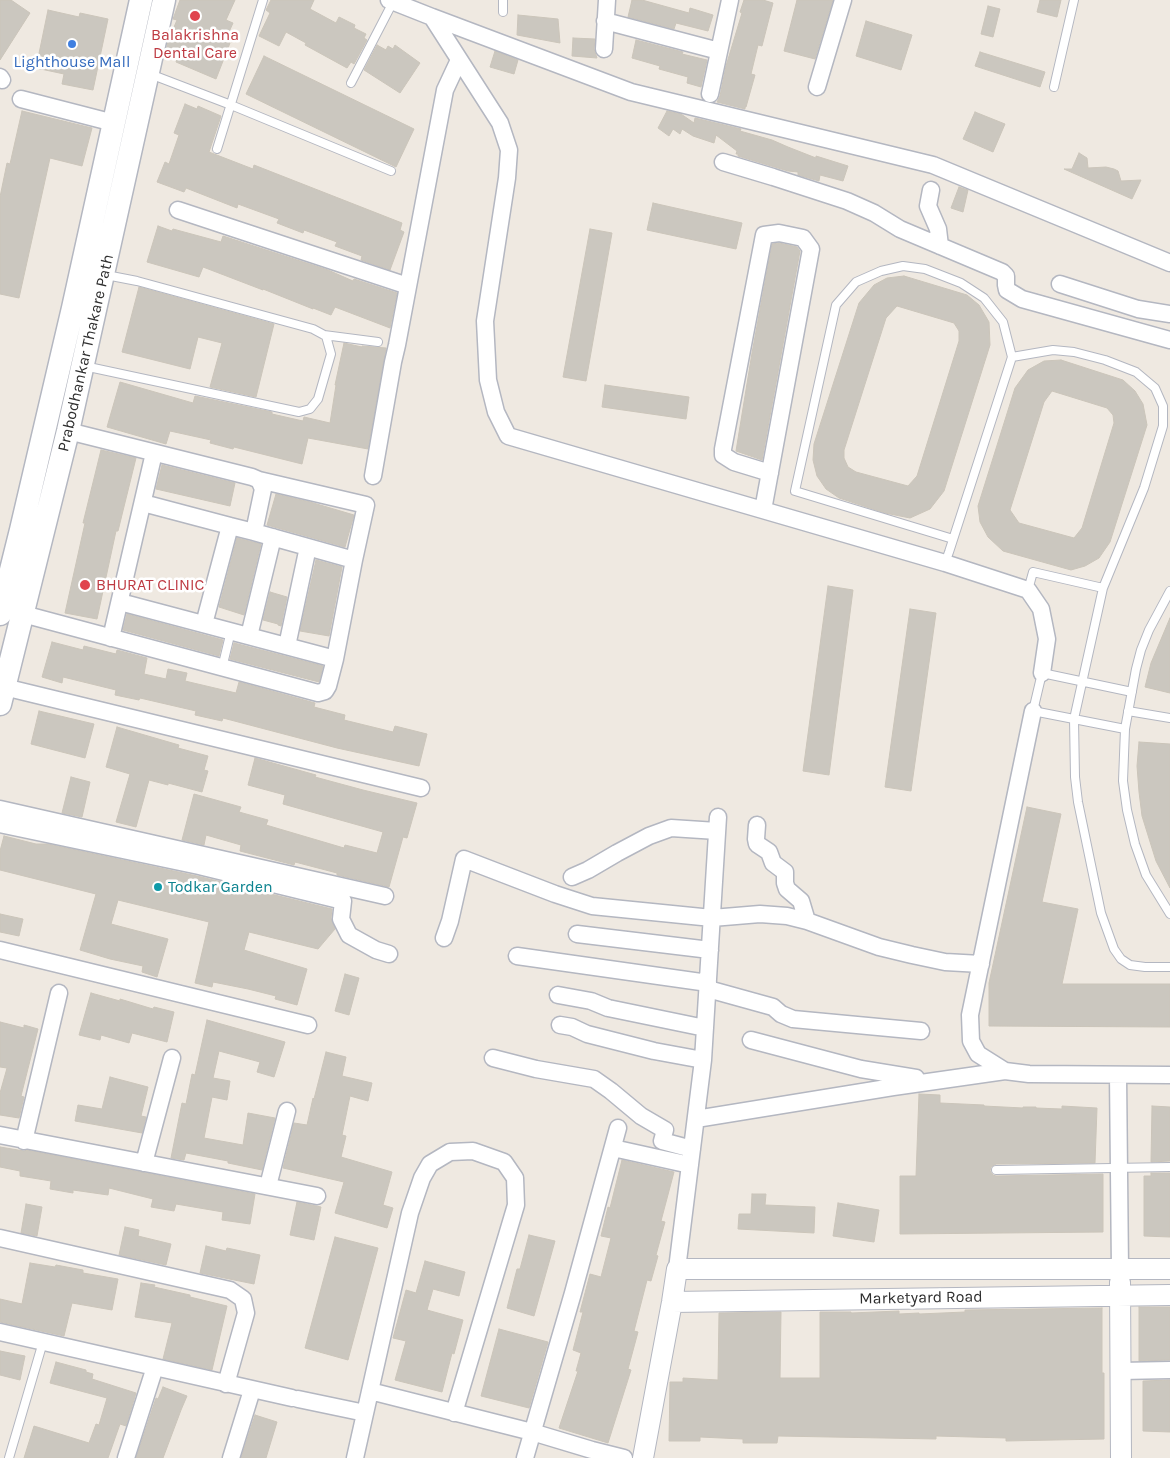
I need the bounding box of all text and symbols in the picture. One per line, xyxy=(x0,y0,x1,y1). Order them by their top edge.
marker: Balakrishna Dental Care xyxy=(188,9,202,23)
place label: Balakrishna Dental Care xyxy=(151,25,239,63)
marker: Lighthouse Mall xyxy=(66,38,78,50)
place label: Lighthouse Mall xyxy=(14,52,130,72)
street label: Prabodhankar Thakare Path xyxy=(54,252,118,454)
place label: BHURAT CLINIC xyxy=(96,575,204,595)
marker: BHURAT CLINIC xyxy=(78,578,92,592)
place label: Todkar Garden xyxy=(168,877,273,897)
marker: Todkar Garden xyxy=(152,881,164,893)
street label: Marketyard Road xyxy=(859,1287,983,1309)

